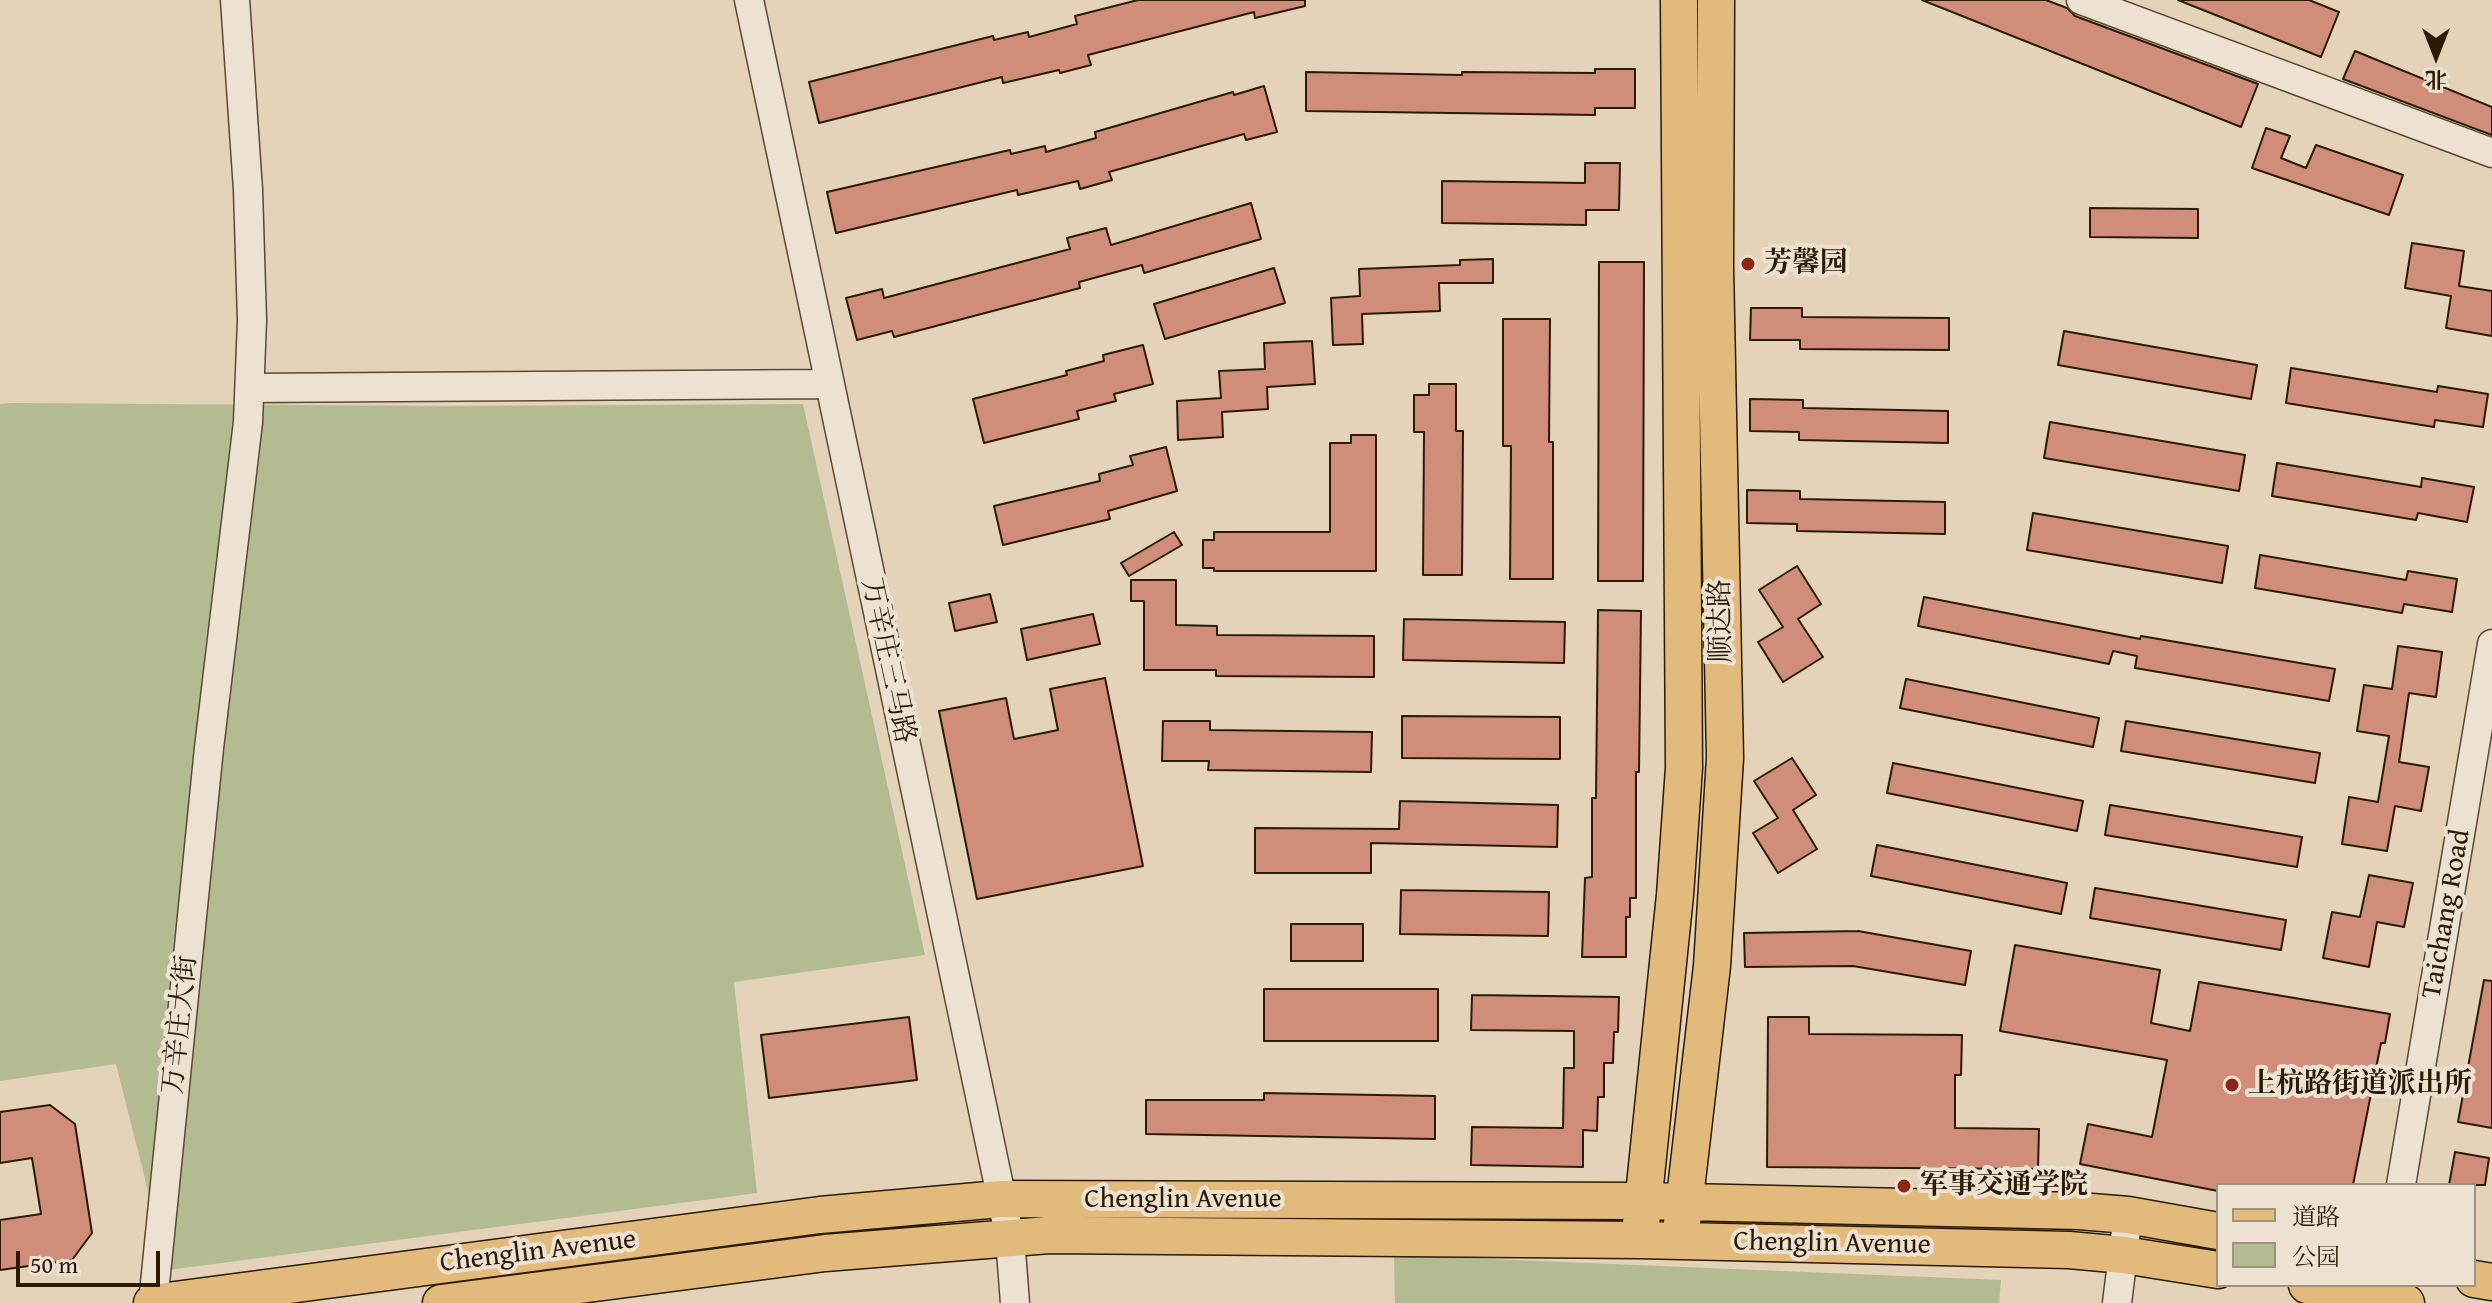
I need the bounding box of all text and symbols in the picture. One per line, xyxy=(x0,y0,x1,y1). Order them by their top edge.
north arrow xyxy=(2396,16,2476,96)
text: 北 xyxy=(2425,64,2447,96)
place label: 芳馨园 xyxy=(1764,247,1848,281)
marker: 芳馨园 xyxy=(1739,255,1757,273)
street label: 万辛庄三马路 xyxy=(853,575,921,747)
street label: 顺达路 xyxy=(1704,579,1740,663)
street label: Taichang Road xyxy=(2416,827,2478,1001)
street label: 万辛庄大街 xyxy=(157,954,205,1096)
place label: 上杭路街道派出所 xyxy=(2248,1068,2472,1102)
marker: 上杭路街道派出所 xyxy=(2223,1076,2241,1094)
place label: 军事交通学院 xyxy=(1920,1169,2088,1203)
marker: 军事交通学院 xyxy=(1895,1177,1913,1195)
street label: Chenglin Avenue xyxy=(1084,1183,1282,1217)
legend xyxy=(2216,1183,2476,1287)
text: 道路 xyxy=(2292,1199,2340,1234)
street label: Chenglin Avenue xyxy=(438,1223,638,1281)
street label: Chenglin Avenue xyxy=(1733,1225,1931,1263)
scale bar xyxy=(20,1235,164,1285)
text: 公园 xyxy=(2292,1239,2340,1274)
text: 50 m xyxy=(30,1247,78,1282)

